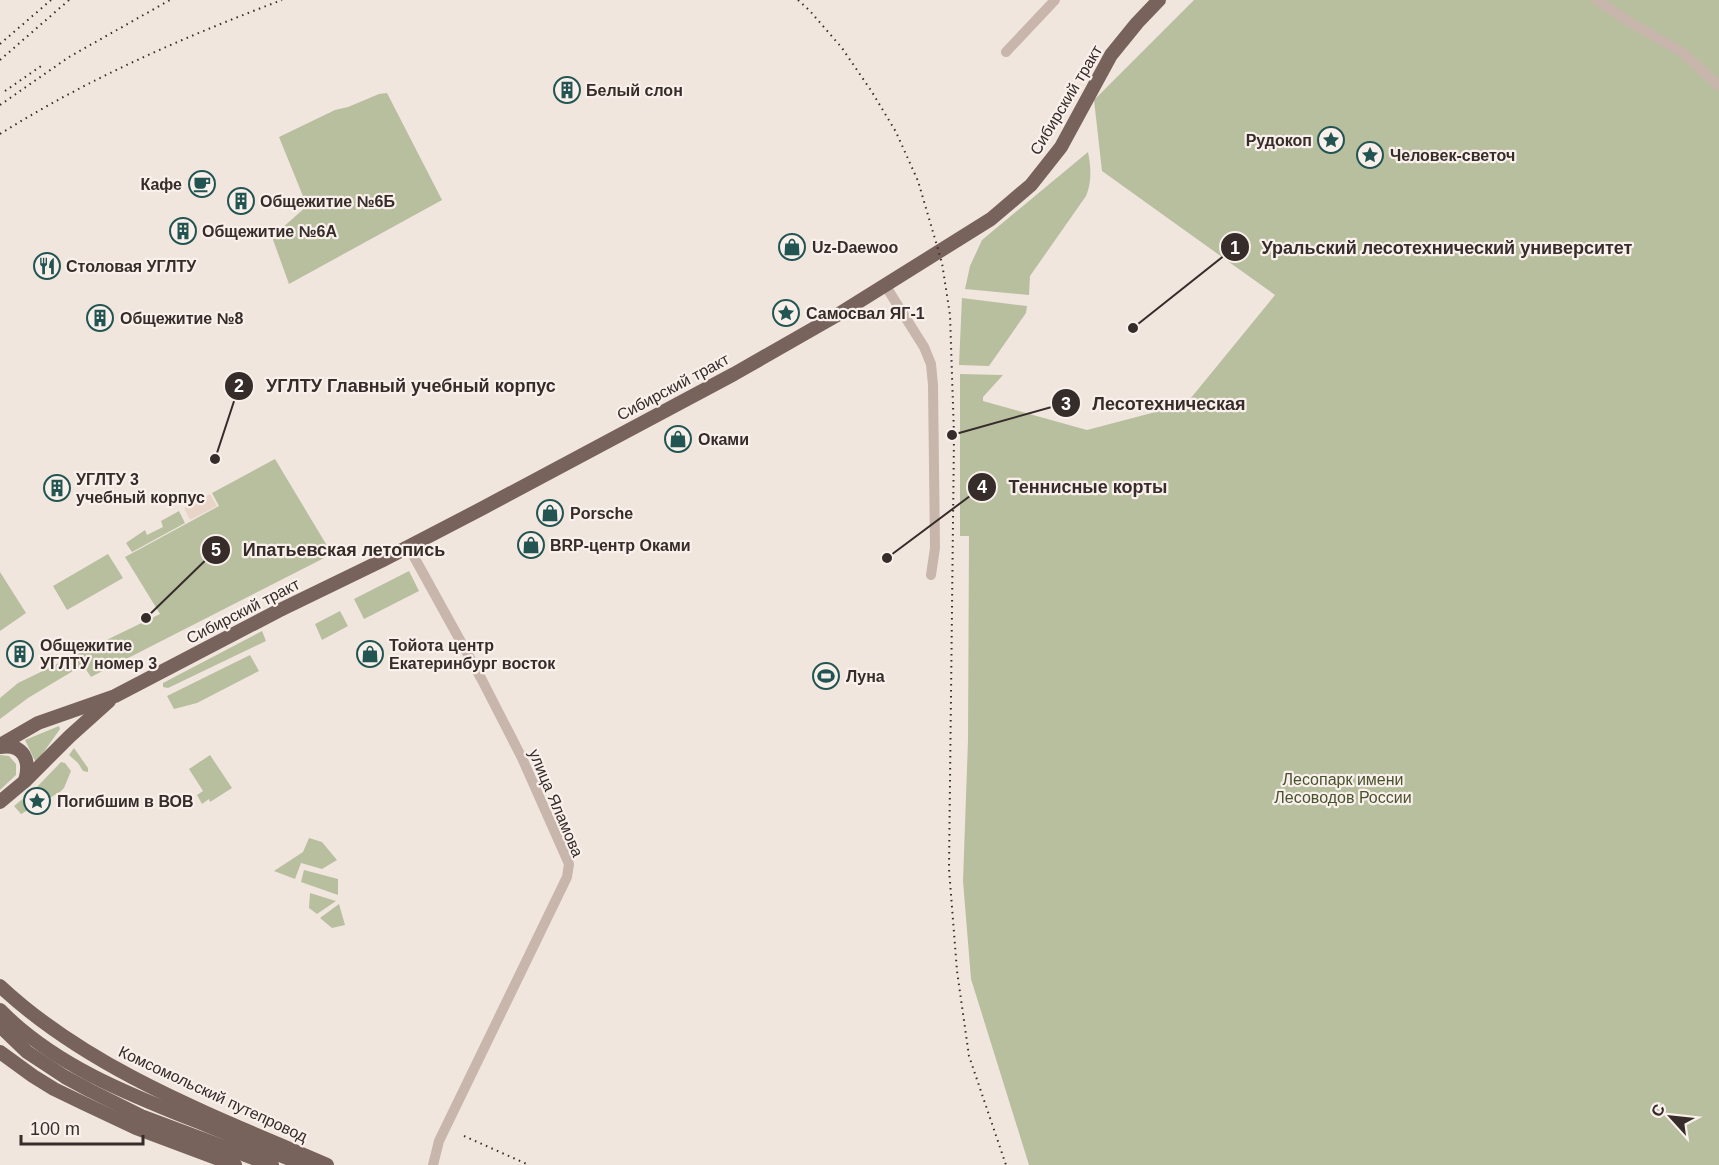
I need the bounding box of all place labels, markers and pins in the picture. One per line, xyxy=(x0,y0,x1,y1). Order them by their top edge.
building icon: Белый слон xyxy=(552,75,582,105)
place label: Белый слон xyxy=(586,82,683,99)
place icon: Рудокоп xyxy=(1316,125,1346,155)
place label: Рудокоп xyxy=(1246,132,1312,149)
place icon: Человек-светоч xyxy=(1355,140,1385,170)
place label: Человек-светоч xyxy=(1390,147,1515,164)
cafe icon: Кафе xyxy=(187,169,217,199)
place label: Кафе xyxy=(140,176,182,193)
building icon: Общежитие №6Б xyxy=(226,186,256,216)
place label: Общежитие №6Б xyxy=(260,193,395,210)
building icon: Общежитие №6А xyxy=(168,216,198,246)
place label: Общежитие №6А xyxy=(202,223,337,240)
callout: Уральский лесотехнический университет xyxy=(1220,229,1645,265)
shop icon: Uz-Daewoo xyxy=(777,232,807,262)
place label: Uz-Daewoo xyxy=(812,239,898,256)
restaurant icon: Столовая УГЛТУ xyxy=(32,251,62,281)
place label: Столовая УГЛТУ xyxy=(66,258,197,275)
place icon: Самосвал ЯГ-1 xyxy=(771,298,801,328)
building icon: Общежитие №8 xyxy=(85,303,115,333)
place label: Самосвал ЯГ-1 xyxy=(806,305,925,322)
place label: Общежитие №8 xyxy=(120,310,244,327)
callout: УГЛТУ Главный учебный корпус xyxy=(224,368,567,404)
callout: Лесотехническая xyxy=(1051,385,1258,421)
shop icon: Оками xyxy=(663,424,693,454)
place label: Оками xyxy=(698,431,749,448)
callout: Теннисные корты xyxy=(967,469,1180,505)
place label: УГЛТУ 3 учебный корпус xyxy=(76,471,205,506)
building icon: УГЛТУ 3 учебный корпус xyxy=(42,473,72,503)
shop icon: Porsche xyxy=(535,498,565,528)
place label: Porsche xyxy=(570,505,633,522)
shop icon: BRP-центр Оками xyxy=(516,530,546,560)
callout: Ипатьевская летопись xyxy=(201,532,457,568)
place label: BRP-центр Оками xyxy=(550,537,691,554)
place label: Общежитие УГЛТУ номер 3 xyxy=(40,637,157,672)
place label: Тойота центр Екатеринбург восток xyxy=(389,637,556,672)
building icon: Общежитие УГЛТУ номер 3 xyxy=(5,639,35,669)
shop icon: Тойота центр Екатеринбург восток xyxy=(355,639,385,669)
sports icon: Луна xyxy=(811,661,841,691)
place label: Луна xyxy=(846,668,885,685)
place icon: Погибшим в ВОВ xyxy=(22,786,52,816)
place label: Погибшим в ВОВ xyxy=(57,793,194,810)

